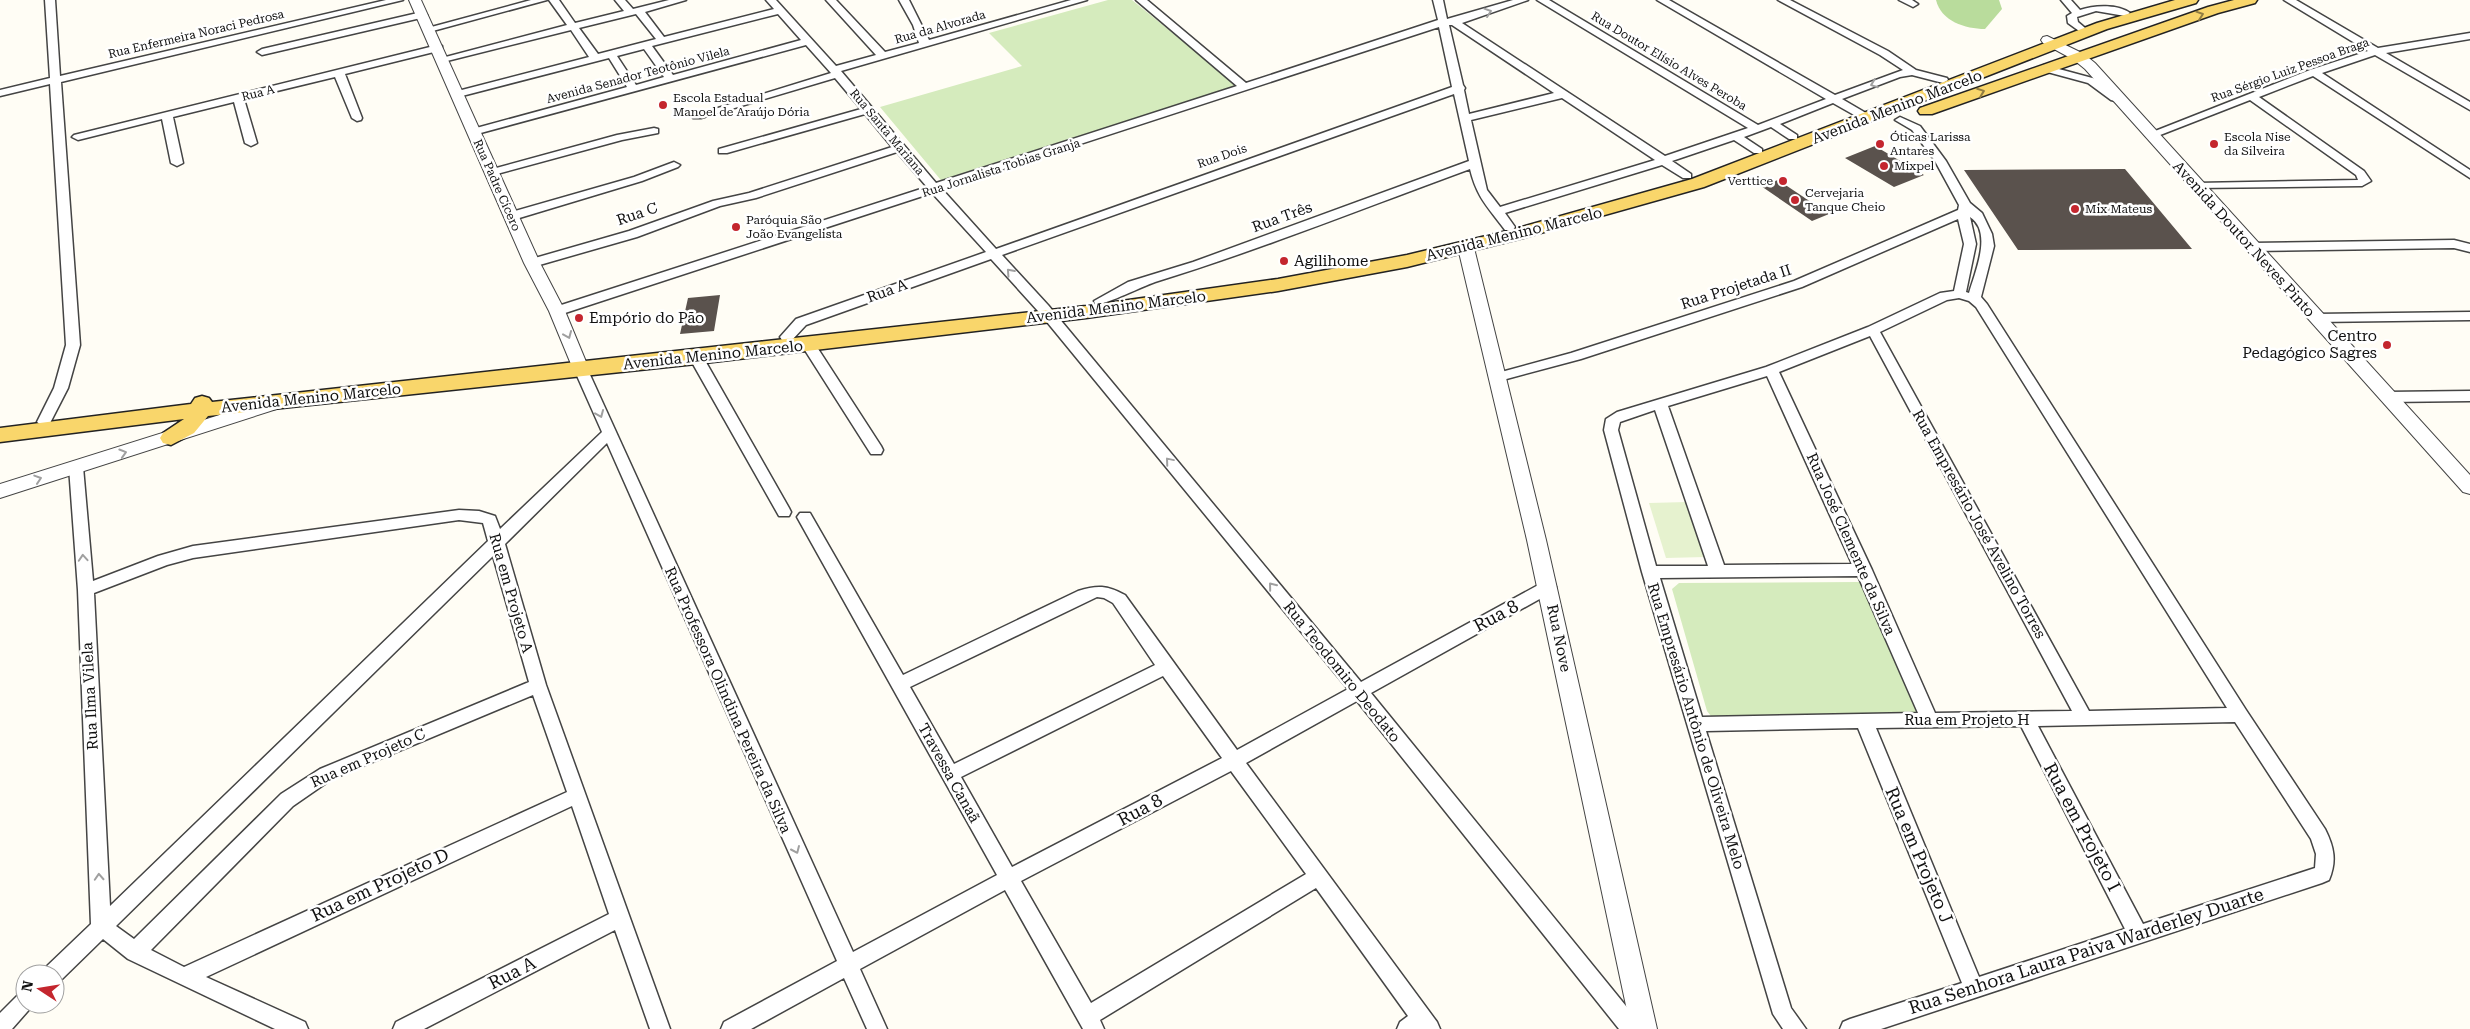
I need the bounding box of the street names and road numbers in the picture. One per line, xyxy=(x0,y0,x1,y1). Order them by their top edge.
street label: Rua Enfermeira Noraci Pedrosa xyxy=(107,7,286,61)
street label: Rua da Alvorada xyxy=(893,7,988,47)
street label: Rua Doutor Elísio Alves Peroba xyxy=(1589,9,1750,113)
street label: Rua Sérgio Luiz Pessoa Braga xyxy=(2209,35,2371,105)
street label: Avenida Senador Teotônio Vilela xyxy=(545,44,732,106)
street label: Avenida Menino Marcelo xyxy=(1809,66,1985,148)
street label: Rua A xyxy=(240,82,277,104)
street label: Rua Santa Mariana xyxy=(847,86,927,178)
street label: Rua Jornalista Tobias Granja xyxy=(920,136,1082,200)
street label: Rua Padre Cícero xyxy=(470,137,524,233)
street label: Rua Dois xyxy=(1195,141,1249,171)
street label: Avenida Doutor Neves Pinto xyxy=(2169,157,2319,321)
street label: Rua Três xyxy=(1249,198,1315,236)
street label: Rua C xyxy=(614,199,660,229)
street label: Avenida Menino Marcelo xyxy=(1424,203,1604,265)
street label: Rua Projetada II xyxy=(1678,261,1794,313)
street label: Rua A xyxy=(864,275,910,307)
street label: Avenida Menino Marcelo xyxy=(1025,287,1207,327)
street label: Avenida Menino Marcelo xyxy=(622,337,804,373)
street label: Avenida Menino Marcelo xyxy=(220,380,402,416)
street label: Rua Empresário José Avelino Torres xyxy=(1908,406,2050,642)
street label: Rua José Clemente da Silva xyxy=(1803,450,1899,638)
street label: Rua em Projeto A xyxy=(485,531,537,655)
street label: Rua Professora Olindina Pereira da Silva xyxy=(661,564,795,836)
street label: Rua Empresário Antônio de Oliveira Melo xyxy=(1644,581,1748,871)
street label: Rua 8 xyxy=(1470,595,1522,636)
street label: Rua Teodomiro Deodato xyxy=(1280,598,1404,746)
street label: Rua Nove xyxy=(1543,602,1575,674)
street label: Rua Ilma Vilela xyxy=(78,642,102,750)
street label: Rua em Projeto H xyxy=(1904,711,2030,729)
street label: Travessa Canaã xyxy=(914,720,984,826)
street label: Rua em Projeto C xyxy=(308,724,428,791)
street label: Rua em Projeto I xyxy=(2040,759,2125,895)
street label: Rua em Projeto J xyxy=(1881,784,1958,926)
street label: Rua 8 xyxy=(1114,789,1166,830)
street label: Rua em Projeto D xyxy=(307,843,452,926)
street label: Rua Senhora Laura Paiva Warderley Duarte xyxy=(1906,883,2266,1018)
street label: Rua A xyxy=(485,952,539,993)

